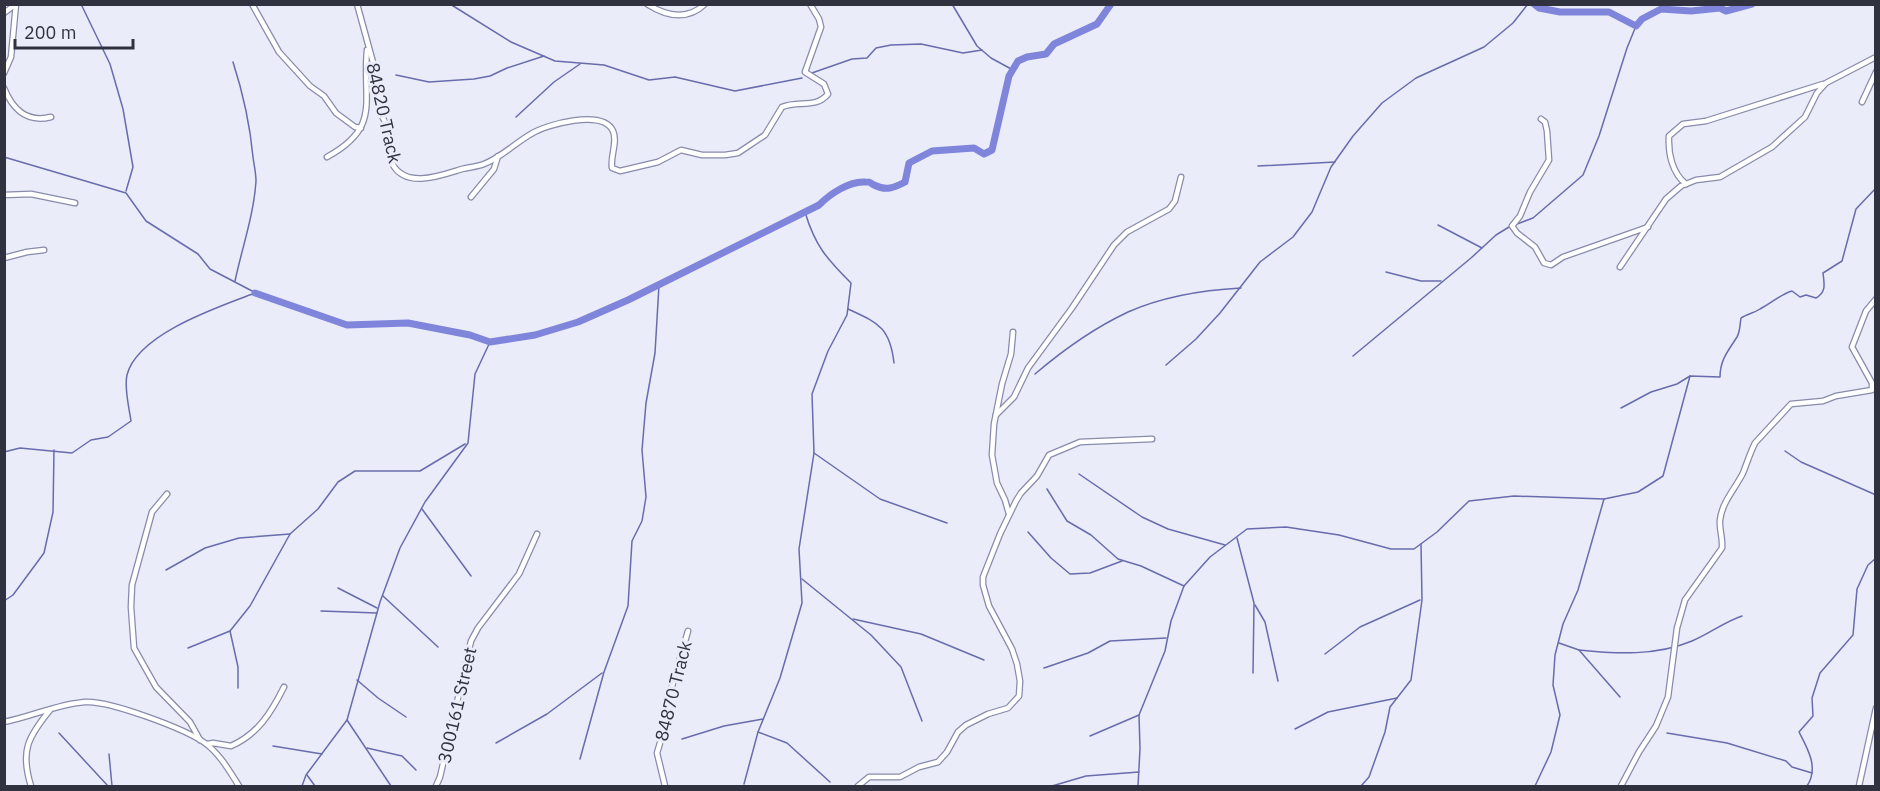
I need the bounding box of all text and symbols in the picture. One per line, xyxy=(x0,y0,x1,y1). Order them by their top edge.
scale bar xyxy=(15,12,134,50)
text: 200 m xyxy=(24,21,76,44)
street label: 84820 Track xyxy=(361,61,407,166)
street label: 84870 Track xyxy=(649,638,697,743)
street label: 300161 Street xyxy=(432,645,482,765)

